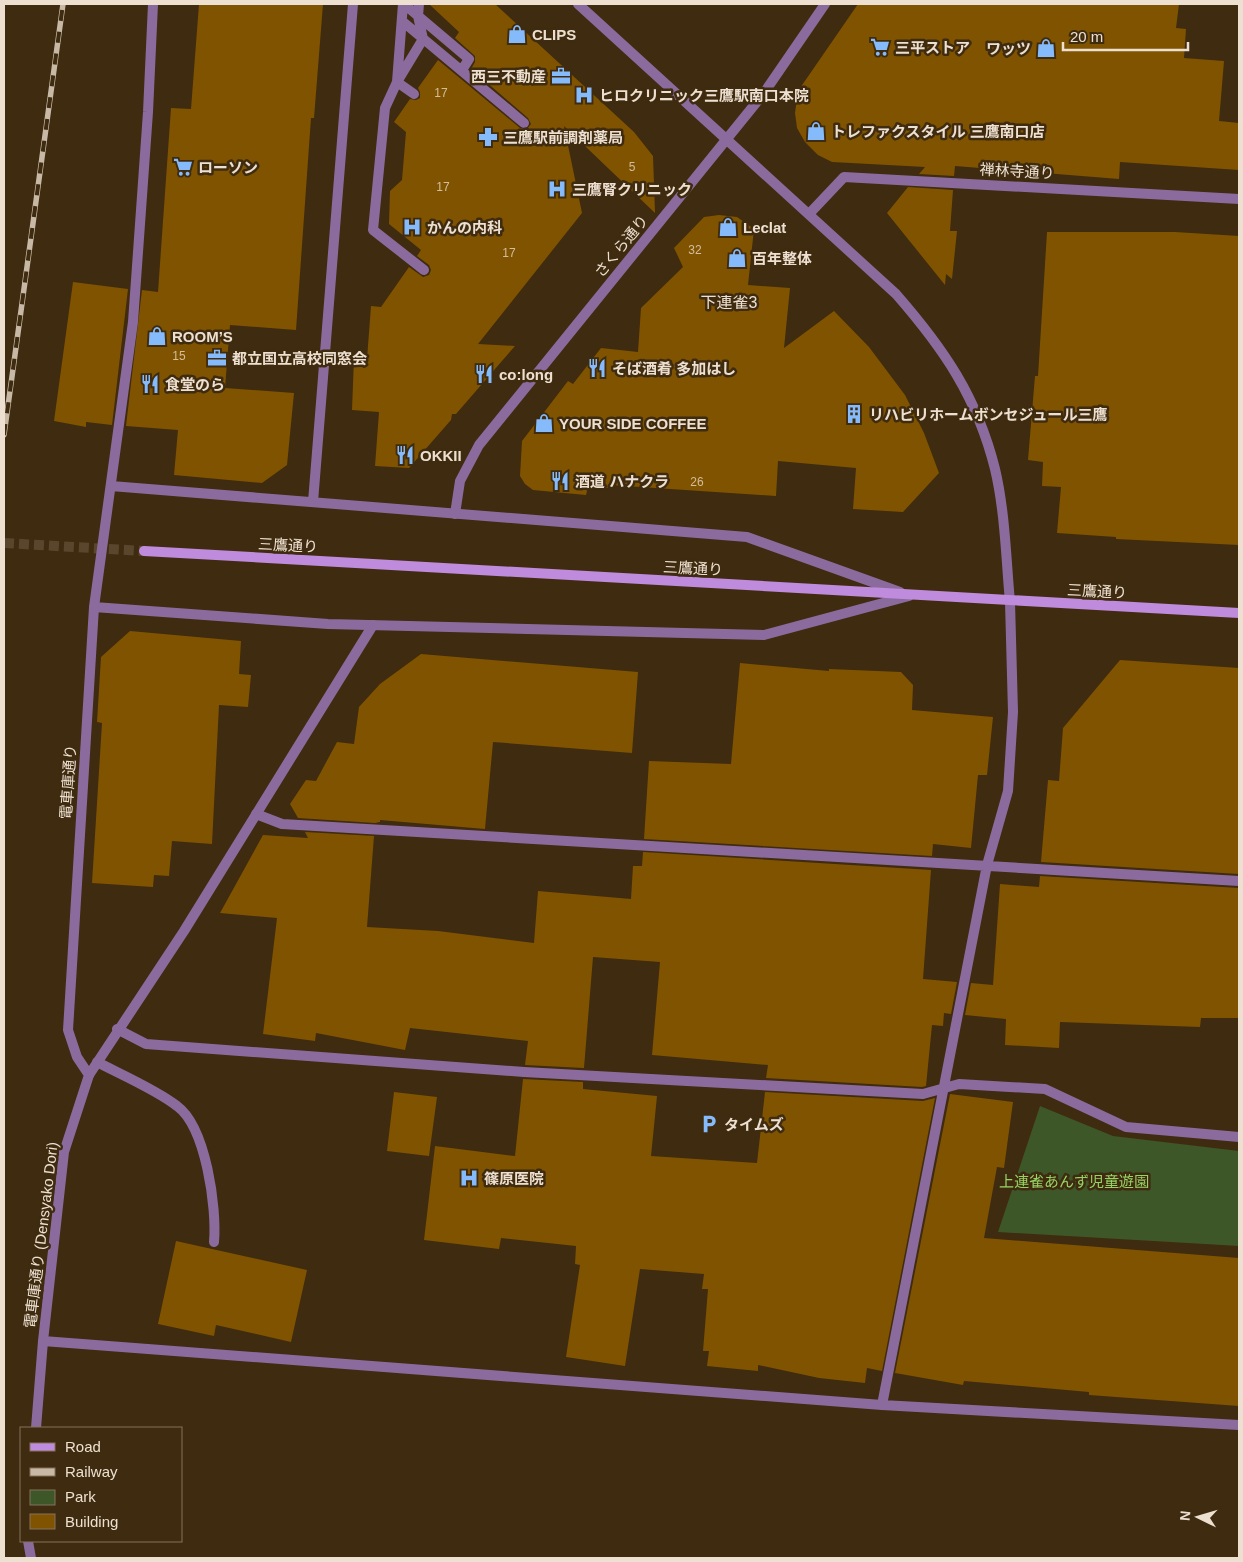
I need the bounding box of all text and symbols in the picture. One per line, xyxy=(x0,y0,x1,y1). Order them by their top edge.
scale bar xyxy=(1063,20,1188,52)
shop icon: CLIPS xyxy=(506,23,528,45)
place label: CLIPS xyxy=(532,26,576,43)
text: 20 m xyxy=(1070,28,1103,45)
supermarket icon: 三平ストア xyxy=(869,36,891,58)
shop icon: ワッツ xyxy=(1035,37,1057,59)
place label: 三平ストア xyxy=(895,39,970,56)
place label: ワッツ xyxy=(986,40,1031,57)
office icon: 西三不動産 xyxy=(550,65,572,87)
place label: 西三不動産 xyxy=(471,68,546,85)
hospital icon: ヒロクリニック三鷹駅南口本院 xyxy=(573,84,595,106)
house number: 17 xyxy=(434,86,448,100)
place label: ヒロクリニック三鷹駅南口本院 xyxy=(599,87,809,104)
shop icon: トレファクスタイル 三鷹南口店 xyxy=(805,120,827,142)
place label: トレファクスタイル 三鷹南口店 xyxy=(831,123,1045,140)
pharmacy icon: 三鷹駅前調剤薬局 xyxy=(477,126,499,148)
place label: 三鷹駅前調剤薬局 xyxy=(503,129,623,146)
supermarket icon: ローソン xyxy=(172,156,194,178)
place label: ローソン xyxy=(198,159,258,176)
house number: 5 xyxy=(629,160,636,174)
street label: 禅林寺通り xyxy=(979,161,1055,181)
hospital icon: 三鷹腎クリニック xyxy=(546,178,568,200)
house number: 17 xyxy=(436,180,450,194)
place label: 三鷹腎クリニック xyxy=(572,181,692,198)
street label: さくら通り xyxy=(591,212,651,280)
hospital icon: かんの内科 xyxy=(401,216,423,238)
shop icon: Leclat xyxy=(717,216,739,238)
place label: かんの内科 xyxy=(427,219,502,236)
place label: Leclat xyxy=(743,219,786,236)
house number: 32 xyxy=(688,243,702,257)
house number: 17 xyxy=(502,246,516,260)
shop icon: 百年整体 xyxy=(726,247,748,269)
place label: 百年整体 xyxy=(752,250,812,267)
district label: 下連雀3 xyxy=(701,294,758,311)
shop icon: ROOM’S xyxy=(146,325,168,347)
place label: ROOM’S xyxy=(172,328,233,345)
office icon: 都立国立高校同窓会 xyxy=(206,347,228,369)
house number: 15 xyxy=(172,349,186,363)
place label: 都立国立高校同窓会 xyxy=(232,350,367,367)
restaurant icon: そば酒肴 多加はし xyxy=(586,357,608,379)
place label: そば酒肴 多加はし xyxy=(612,360,736,377)
restaurant icon: co:long xyxy=(473,363,495,385)
place label: co:long xyxy=(499,366,553,383)
restaurant icon: 食堂のら xyxy=(139,373,161,395)
place label: 食堂のら xyxy=(165,376,225,393)
building icon: リハビリホームボンセジュール三鷹 xyxy=(843,403,865,425)
place label: リハビリホームボンセジュール三鷹 xyxy=(869,406,1108,423)
shop icon: YOUR SIDE COFFEE xyxy=(533,412,555,434)
place label: YOUR SIDE COFFEE xyxy=(559,415,707,432)
restaurant icon: OKKII xyxy=(394,444,416,466)
place label: OKKII xyxy=(420,447,462,464)
restaurant icon: 酒道 ハナクラ xyxy=(549,470,571,492)
place label: 酒道 ハナクラ xyxy=(575,473,669,490)
house number: 26 xyxy=(690,475,704,489)
street label: 三鷹通り xyxy=(258,535,318,555)
street label: 三鷹通り xyxy=(663,558,723,578)
street label: 三鷹通り xyxy=(1067,581,1127,601)
street label: 電車庫通り xyxy=(57,744,79,820)
parking icon: タイムズ xyxy=(698,1113,720,1135)
place label: タイムズ xyxy=(724,1116,784,1133)
street label: 電車庫通り (Densyako Dori) xyxy=(21,1141,61,1329)
hospital icon: 篠原医院 xyxy=(458,1167,480,1189)
place label: 篠原医院 xyxy=(484,1170,544,1187)
park label: 上連雀あんず児童遊園 xyxy=(999,1173,1149,1190)
legend xyxy=(20,1427,182,1542)
text: Road xyxy=(65,1438,101,1455)
text: Railway xyxy=(65,1463,118,1480)
text: Park xyxy=(65,1488,96,1505)
north arrow xyxy=(1173,1492,1223,1542)
text: N xyxy=(1177,1510,1193,1522)
text: Building xyxy=(65,1513,118,1530)

